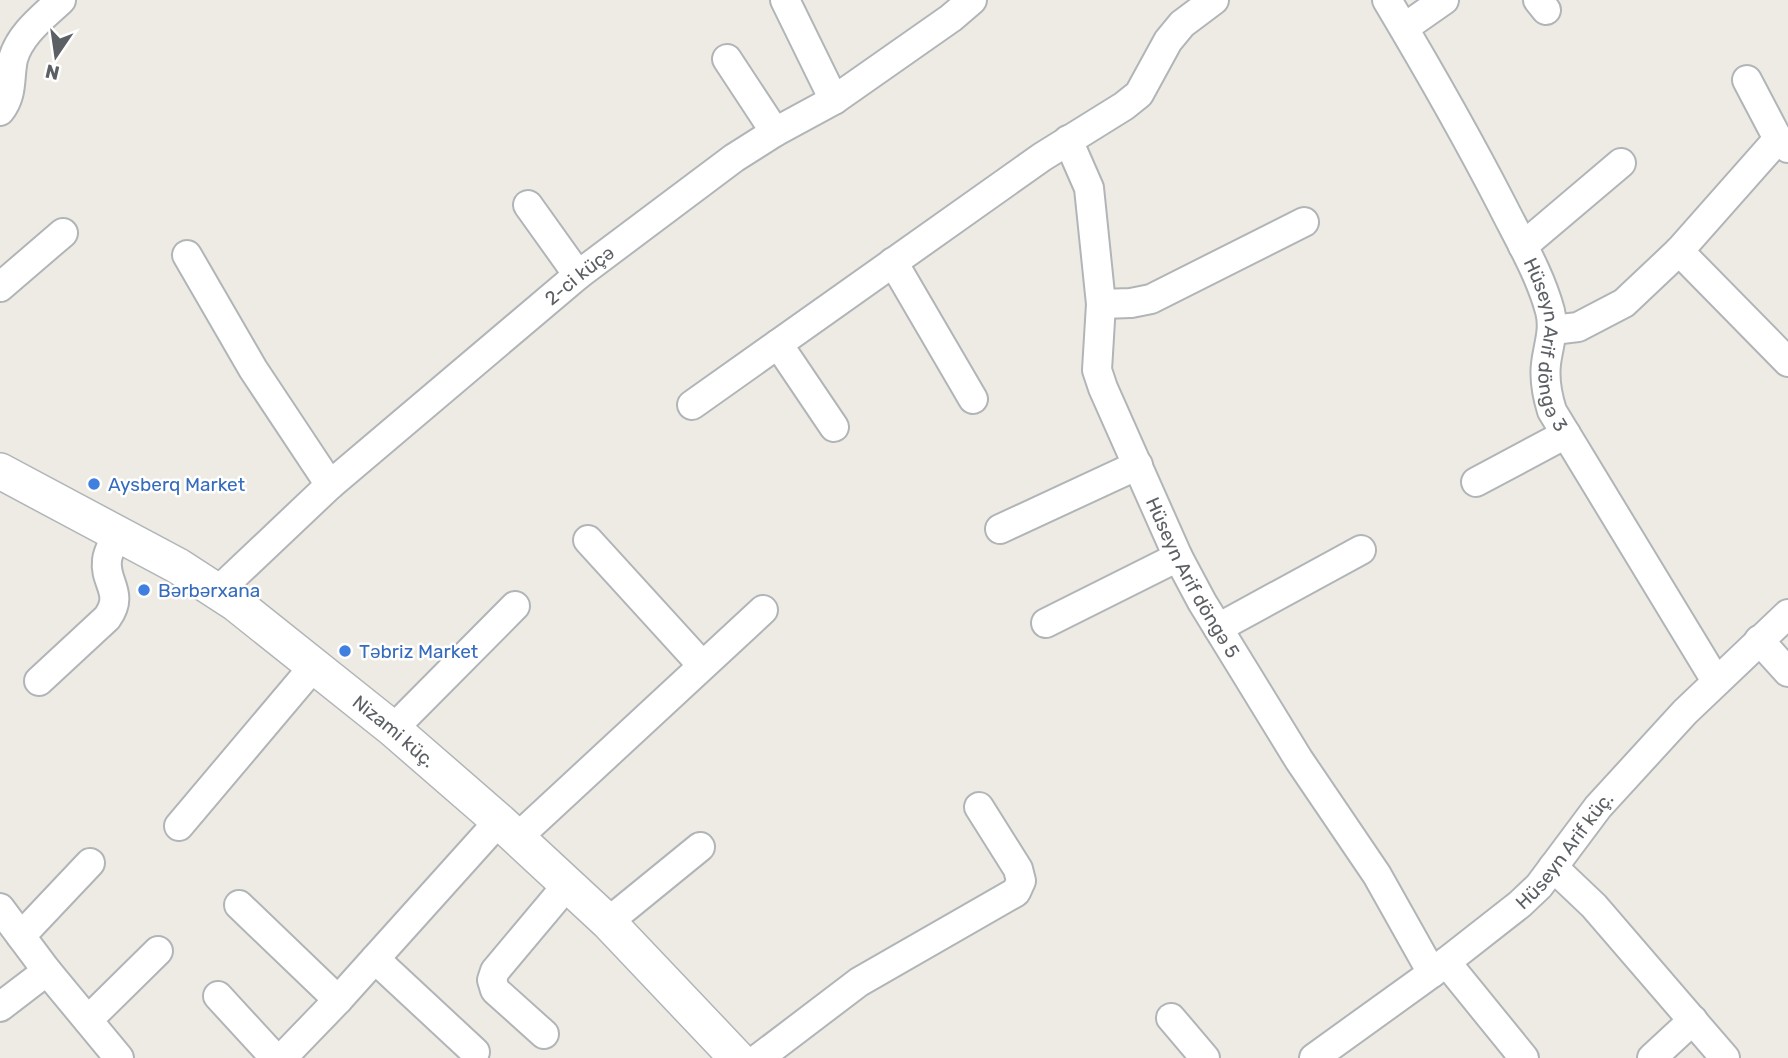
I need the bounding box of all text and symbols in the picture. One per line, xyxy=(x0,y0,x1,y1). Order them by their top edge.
north arrow xyxy=(21,21,91,91)
text: N xyxy=(43,59,62,85)
street label: 2-ci küçə xyxy=(540,241,619,310)
street label: Hüseyn Arif döngə 3 xyxy=(1519,254,1573,436)
place label: Aysberq Market xyxy=(108,473,246,496)
marker: Aysberq Market xyxy=(86,476,102,492)
street label: Hüseyn Arif döngə 5 xyxy=(1141,494,1245,662)
place label: Bərbərxana xyxy=(158,579,260,602)
marker: Bərbərxana xyxy=(136,582,152,598)
place label: Təbriz Market xyxy=(359,640,479,663)
marker: Təbriz Market xyxy=(337,643,353,659)
street label: Nizami küç. xyxy=(348,690,440,773)
street label: Hüseyn Arif küç. xyxy=(1511,787,1618,914)

